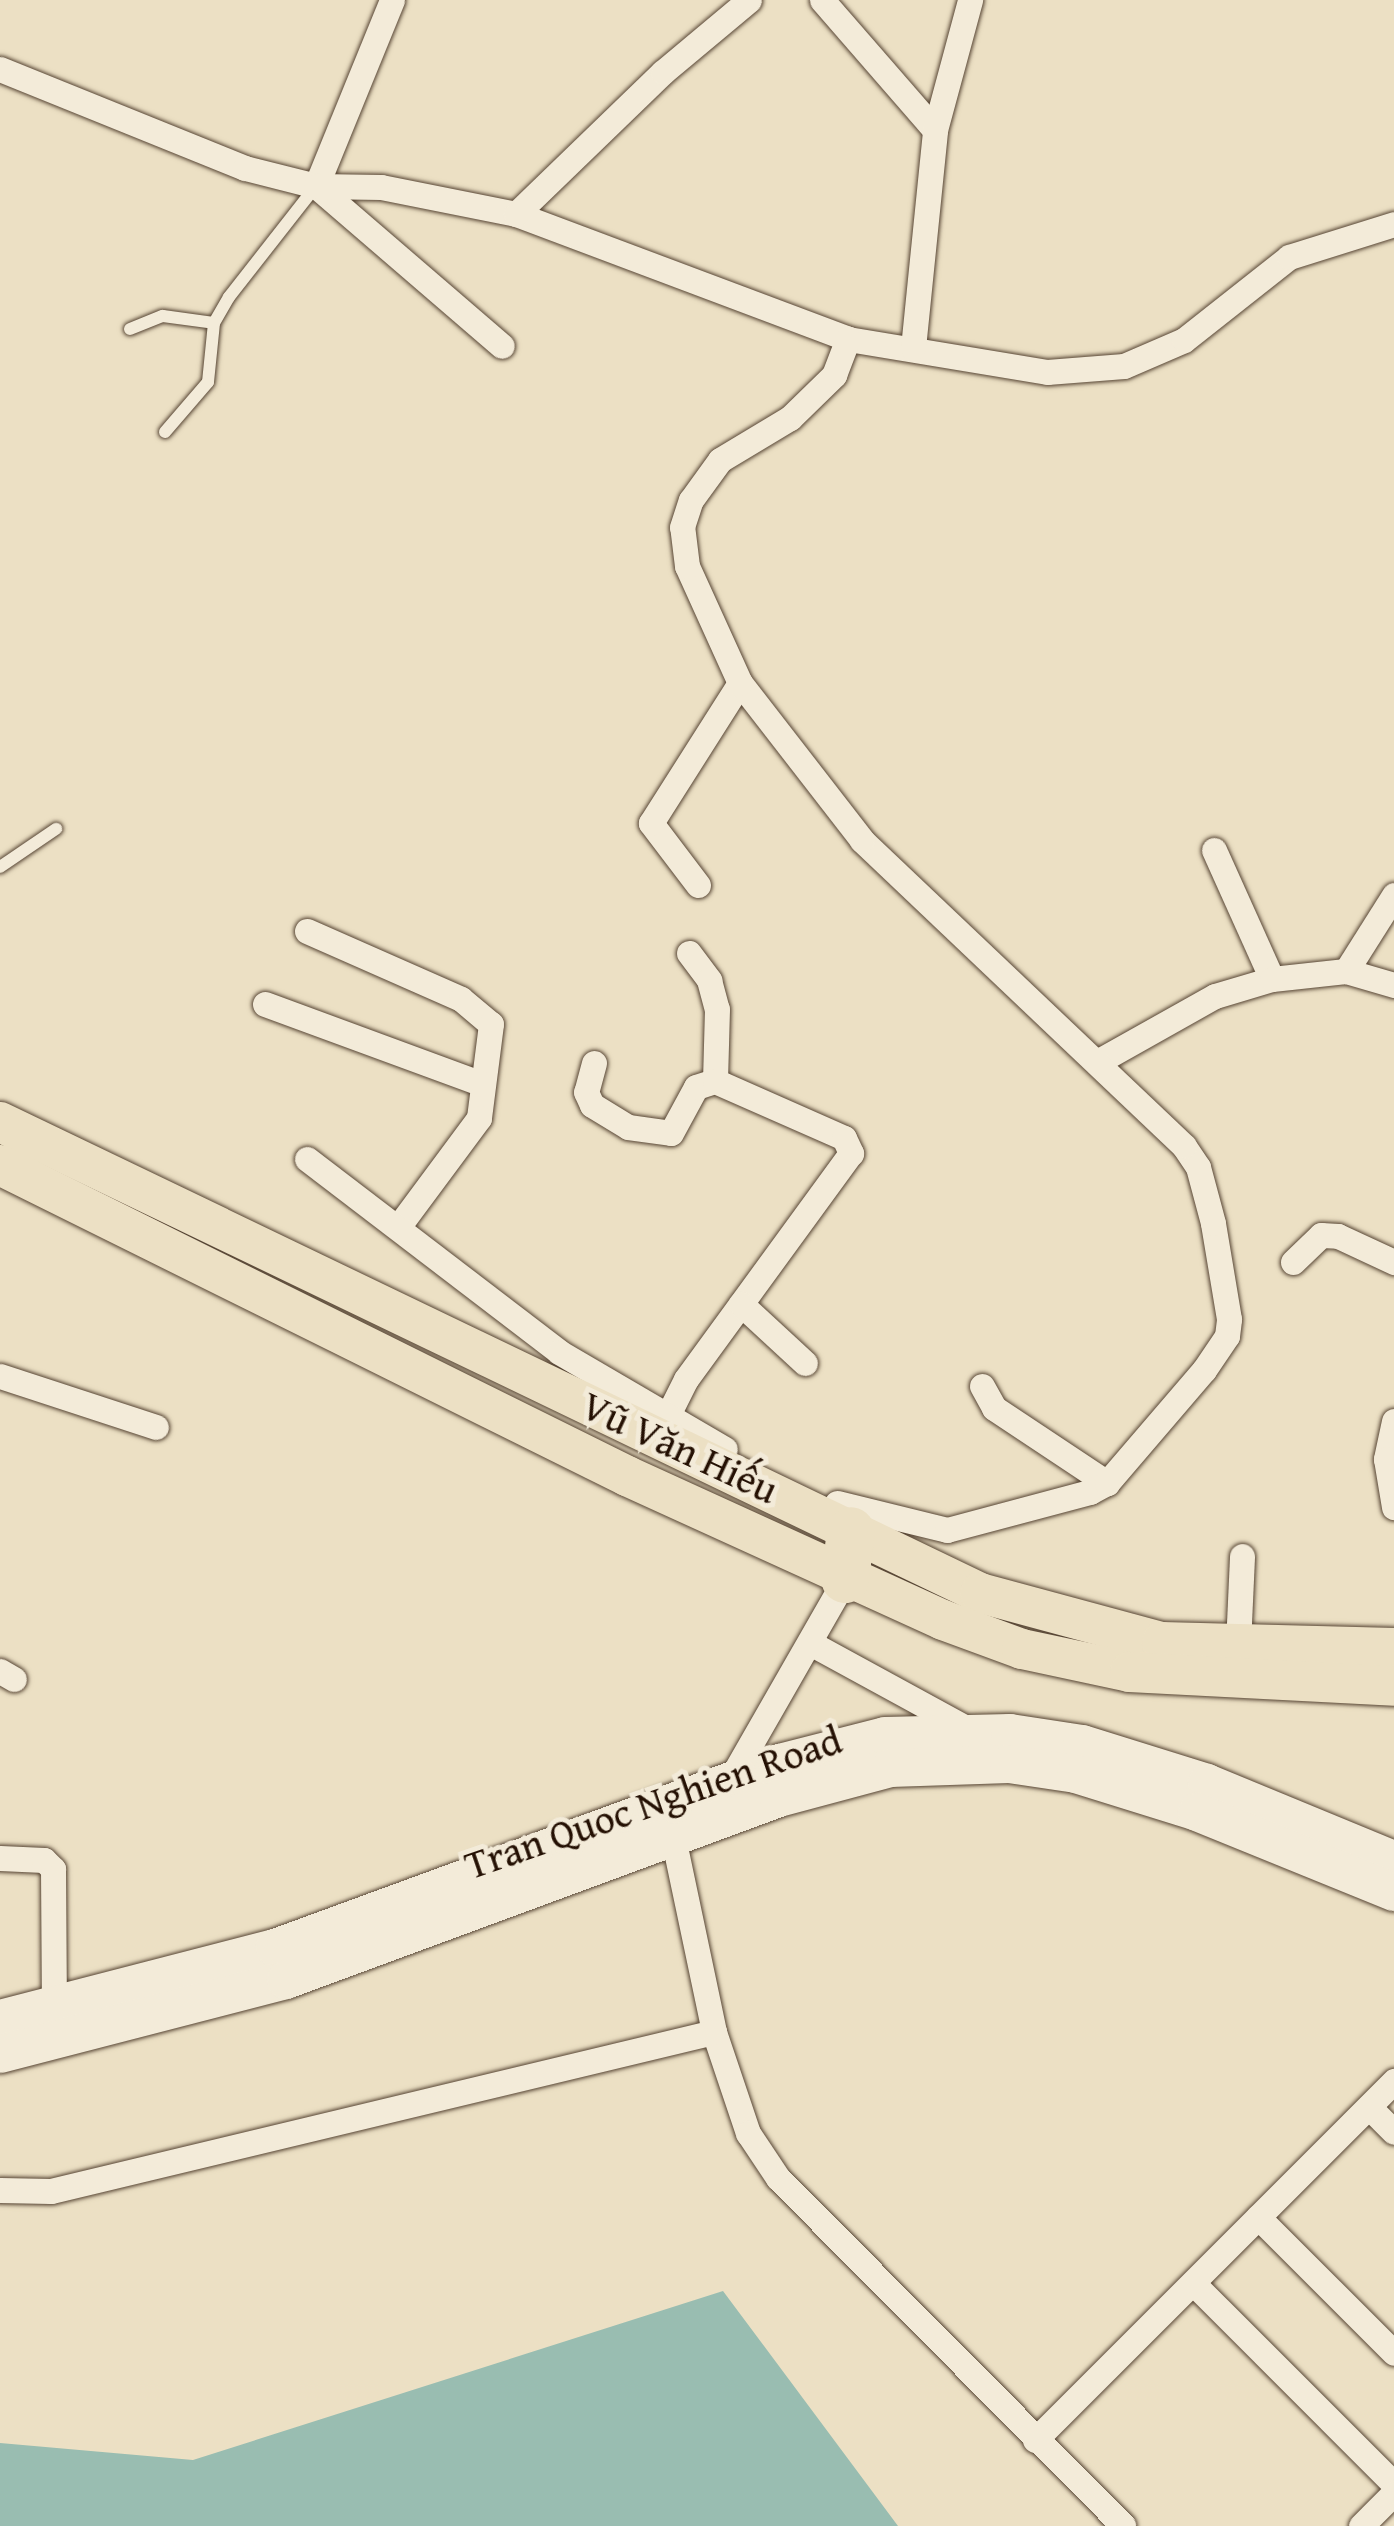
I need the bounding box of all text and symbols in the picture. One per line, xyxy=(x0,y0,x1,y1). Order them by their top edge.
street label: Vũ Văn Hiếu xyxy=(574,1381,786,1513)
street label: Tran Quoc Nghien Road xyxy=(458,1715,848,1889)

